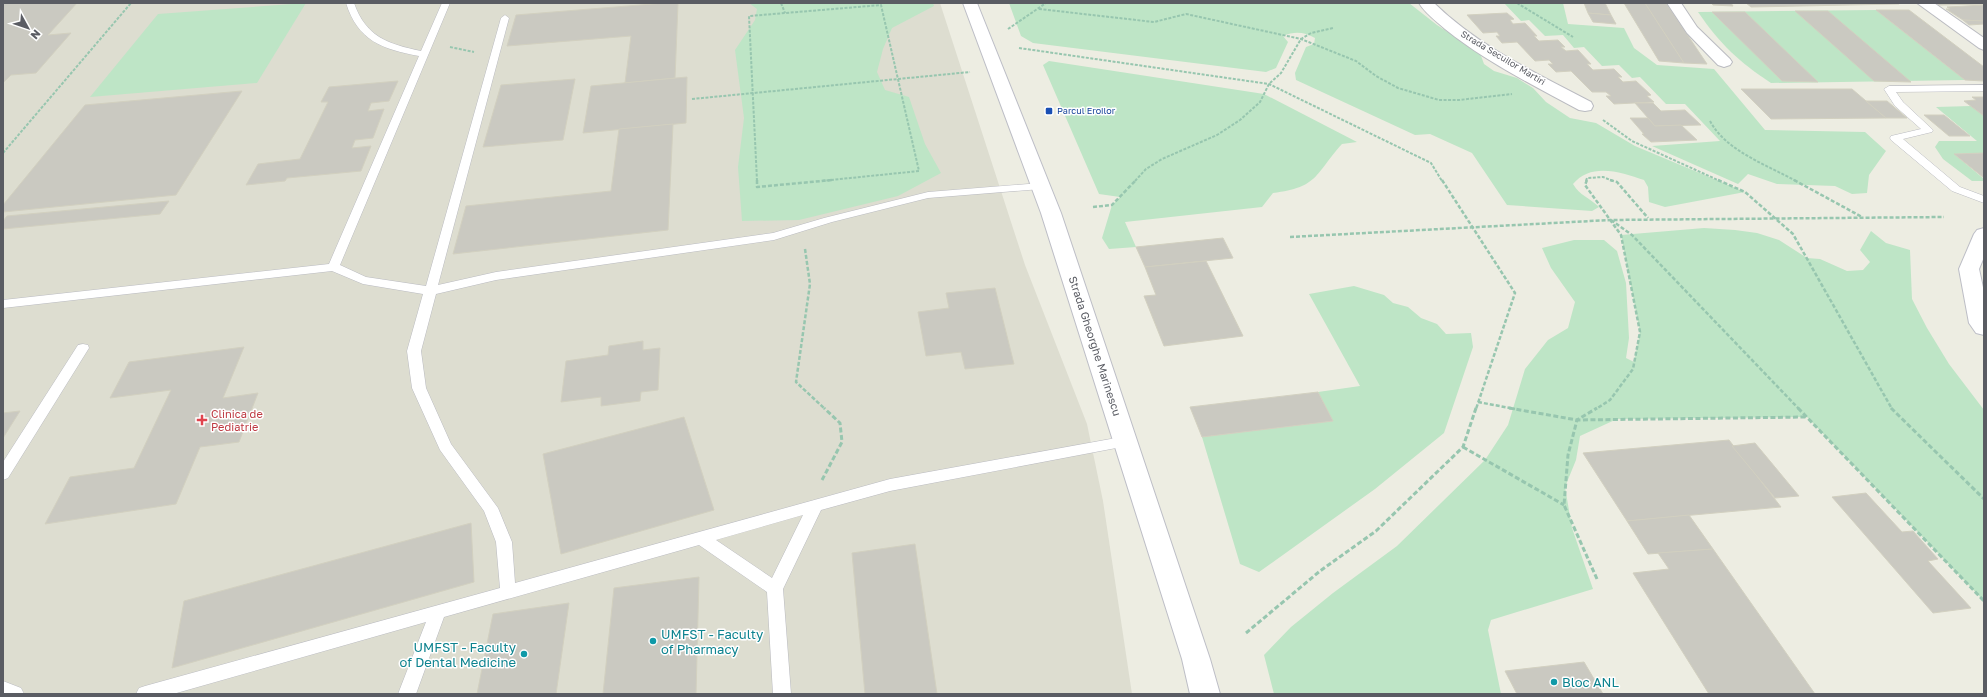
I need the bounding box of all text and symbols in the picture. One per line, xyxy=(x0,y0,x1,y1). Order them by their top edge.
north arrow xyxy=(8,8,48,48)
text: N xyxy=(28,27,44,42)
street label: Strada Secuilor Martiri xyxy=(1459,28,1548,87)
place label: Parcul Eroilor xyxy=(1057,105,1116,116)
marker: Parcul Eroilor xyxy=(1044,106,1054,116)
street label: Strada Gheorghe Marinescu xyxy=(1067,274,1124,417)
place label: Clinica de Pediatrie xyxy=(211,407,263,433)
marker: Clinica de Pediatrie xyxy=(196,414,208,426)
place label: UMFST - Faculty of Pharmacy xyxy=(661,626,764,657)
marker: UMFST - Faculty of Pharmacy xyxy=(648,636,658,646)
place label: UMFST - Faculty of Dental Medicine xyxy=(400,639,517,670)
marker: UMFST - Faculty of Dental Medicine xyxy=(519,649,529,659)
place label: Bloc ANL xyxy=(1562,674,1619,690)
marker: Bloc ANL xyxy=(1549,677,1559,687)

